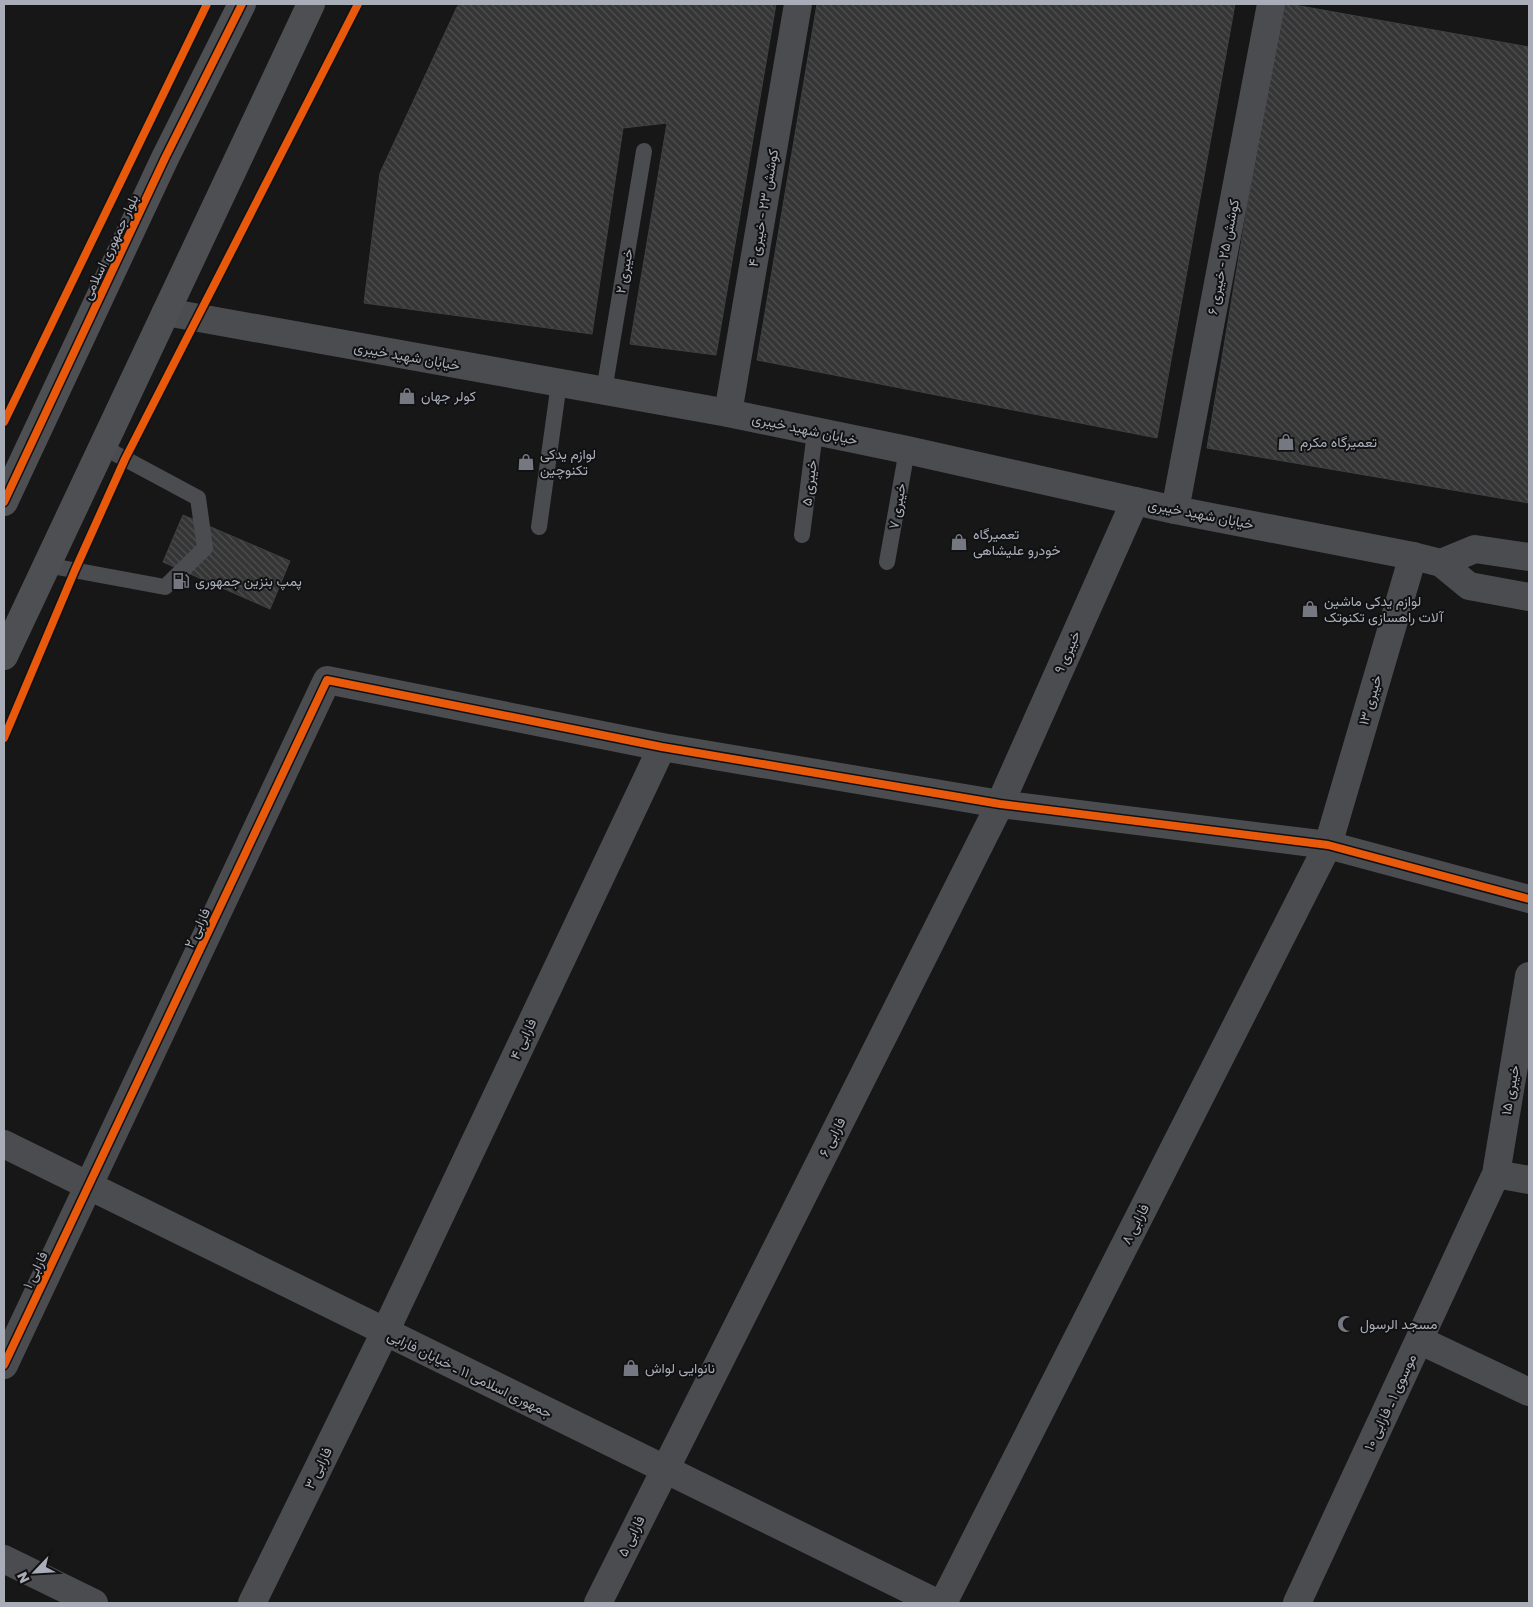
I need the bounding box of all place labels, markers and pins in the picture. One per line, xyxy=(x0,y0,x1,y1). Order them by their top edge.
shop icon: کولر جهان xyxy=(397,386,417,406)
place label: کولر جهان xyxy=(421,387,476,405)
shop icon: تعمیرگاه مکرم xyxy=(1276,432,1296,452)
place label: تعمیرگاه مکرم xyxy=(1300,433,1377,451)
place label: لوازم یدکی تکنوچین xyxy=(540,445,596,480)
shop icon: لوازم یدکی تکنوچین xyxy=(516,452,536,472)
place label: تعمیرگاه خودرو علیشاهی xyxy=(973,525,1061,559)
shop icon: تعمیرگاه خودرو علیشاهی xyxy=(949,532,969,552)
fuel station icon: پمپ بنزین جمهوری xyxy=(171,571,191,591)
place label: پمپ بنزین جمهوری xyxy=(195,572,302,591)
place label: لوازم یدکی ماشین آلات راهسازی تکنوتک xyxy=(1324,592,1445,626)
shop icon: لوازم یدکی ماشین آلات راهسازی تکنوتک xyxy=(1300,599,1320,619)
mosque icon: مسجد الرسول xyxy=(1336,1314,1356,1334)
place label: مسجد الرسول xyxy=(1360,1315,1438,1334)
shop icon: نانوایی لواش xyxy=(621,1358,641,1378)
place label: نانوایی لواش xyxy=(645,1359,715,1377)

